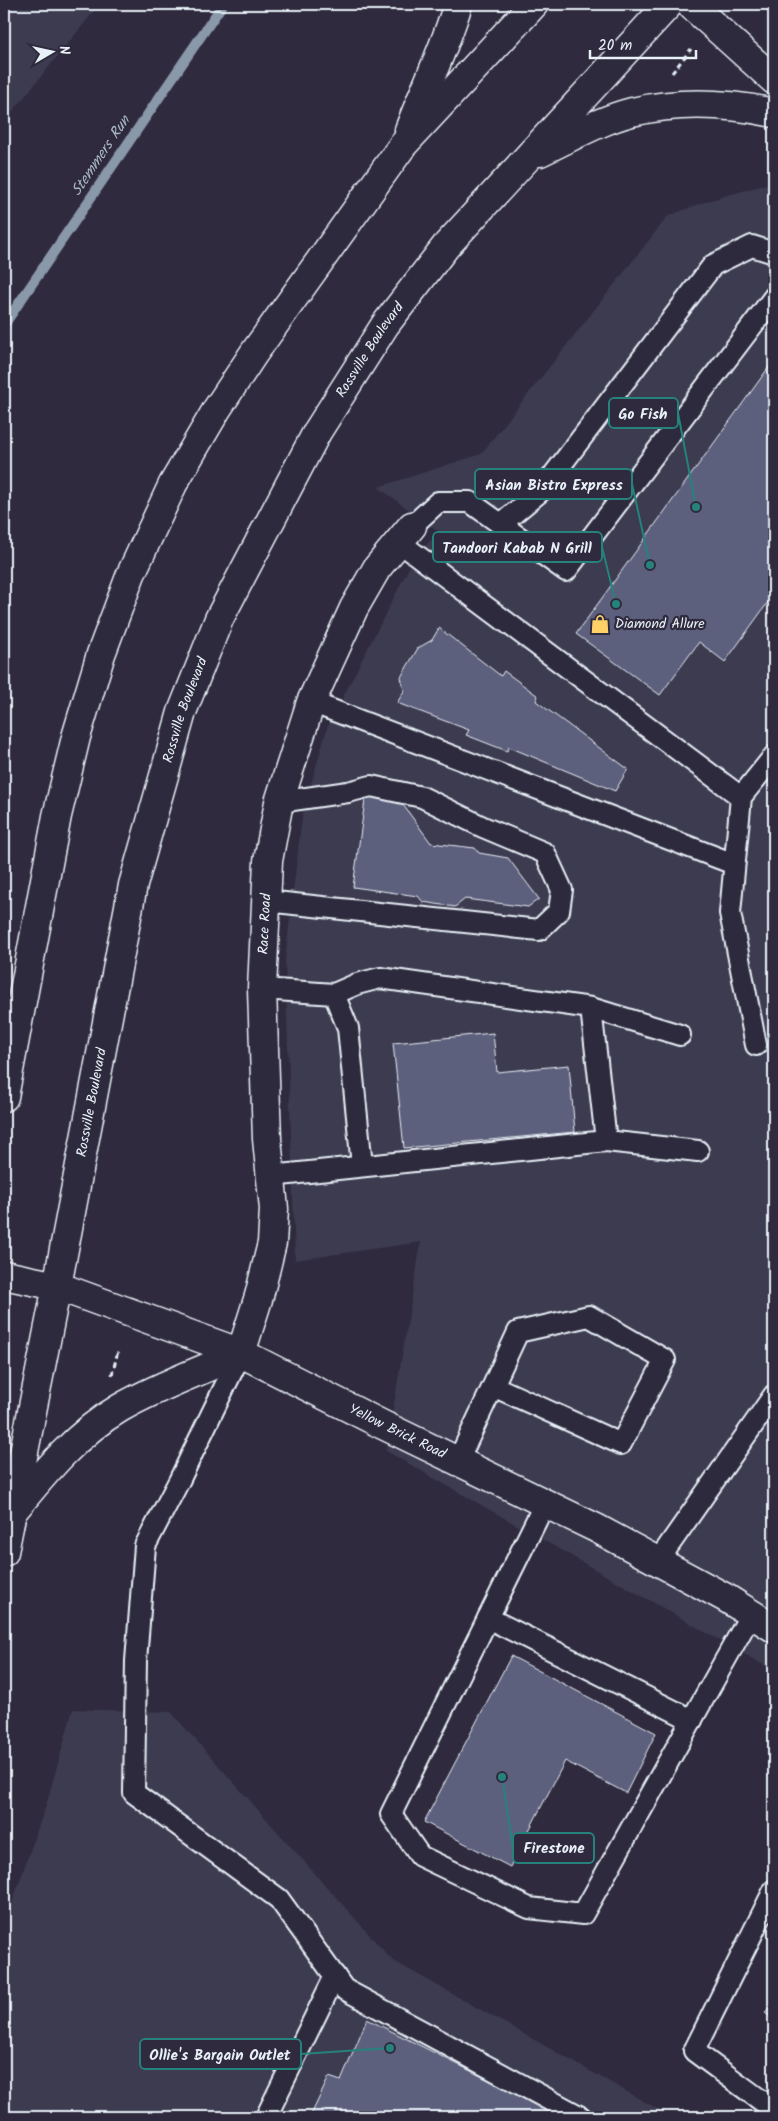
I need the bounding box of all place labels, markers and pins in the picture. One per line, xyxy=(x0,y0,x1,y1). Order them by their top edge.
callout: Go Fish xyxy=(609,398,678,428)
callout: Asian Bistro Express xyxy=(475,469,632,499)
callout: Tandoori Kabab N Grill xyxy=(433,532,602,562)
shop icon: Diamond Allure xyxy=(589,613,611,635)
place label: Diamond Allure xyxy=(615,613,705,635)
callout: Firestone xyxy=(513,1833,594,1863)
callout: Ollie's Bargain Outlet xyxy=(140,2039,301,2069)

